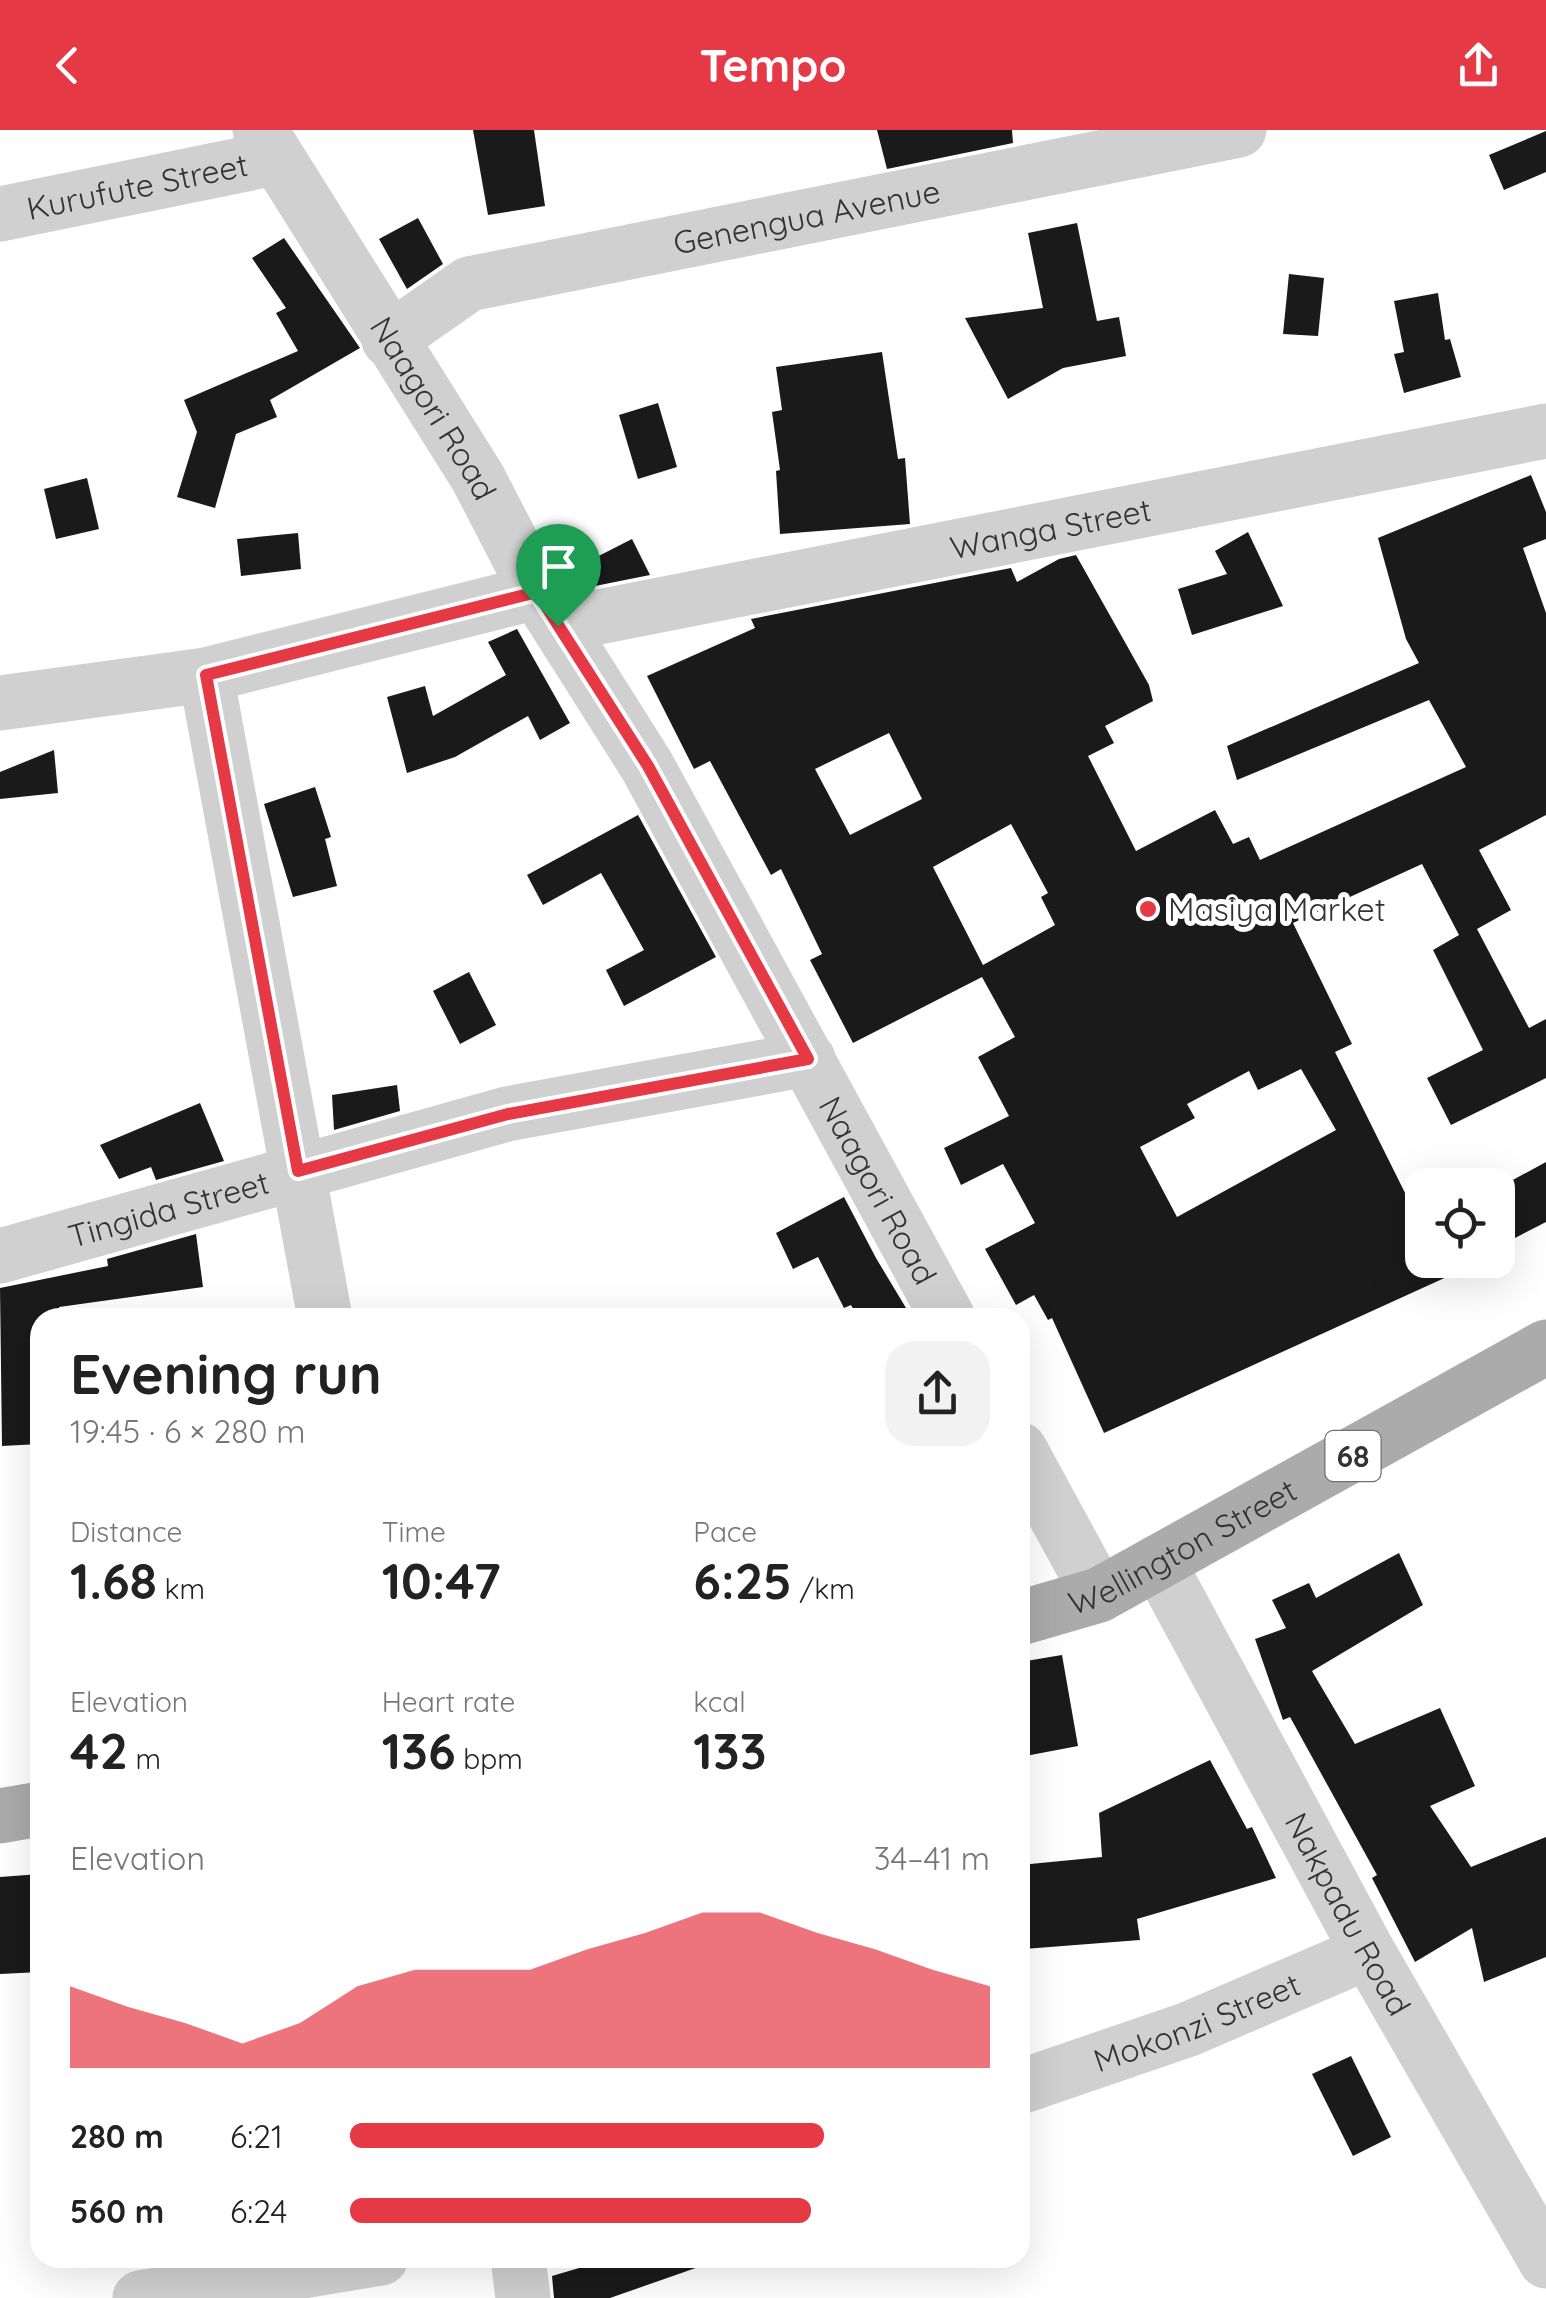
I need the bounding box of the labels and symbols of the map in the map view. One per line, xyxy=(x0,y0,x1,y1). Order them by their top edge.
street label: Kurufute Street xyxy=(23,144,251,228)
street label: Genengua Avenue xyxy=(670,170,943,263)
street label: Naagori Road xyxy=(362,309,506,506)
street label: Wanga Street xyxy=(947,489,1155,568)
pin xyxy=(516,524,601,627)
place label: Masiya Market xyxy=(1168,889,1386,929)
marker: Masiya Market xyxy=(1137,898,1159,920)
street label: Naagori Road xyxy=(811,1089,946,1291)
street label: Tingida Street xyxy=(64,1162,273,1256)
road number: 68 xyxy=(1326,1431,1380,1481)
street label: Wellington Street xyxy=(1064,1470,1303,1623)
street label: Nakpadu Road xyxy=(1277,1806,1420,2022)
street label: Mokonzi Street xyxy=(1088,1964,1306,2080)

